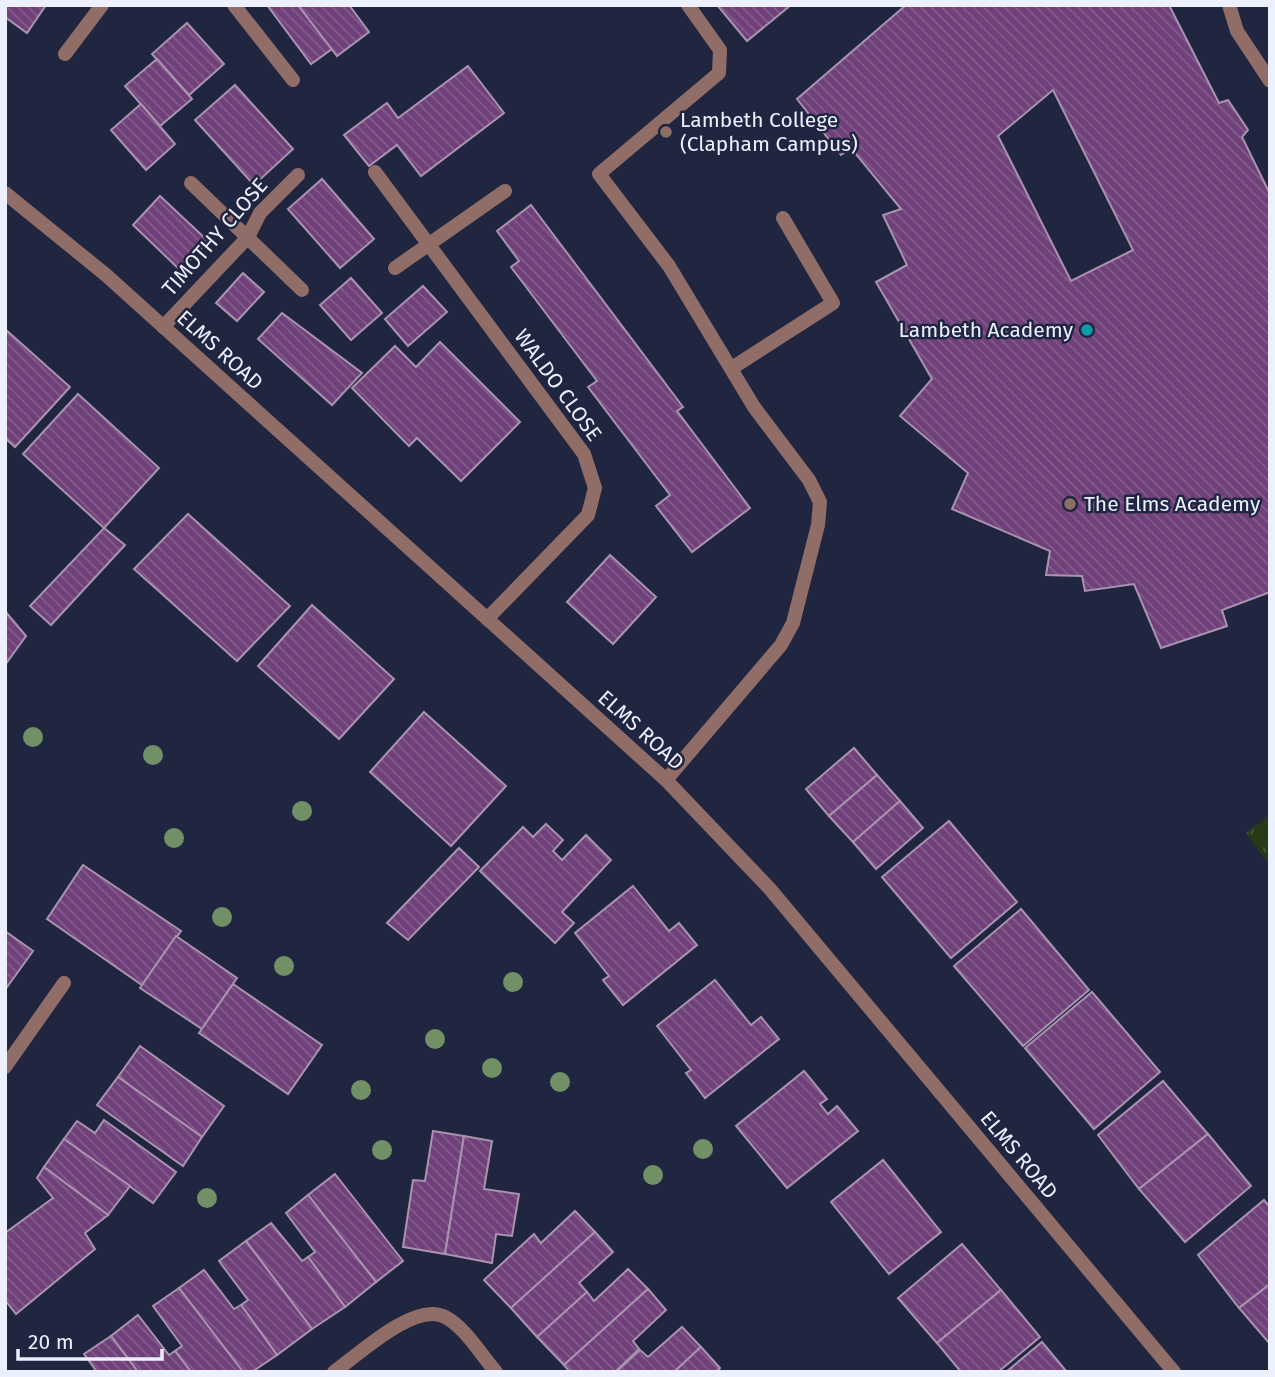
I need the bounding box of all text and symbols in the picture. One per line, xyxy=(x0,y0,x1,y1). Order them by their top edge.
place label: Lambeth College (Clapham Campus) xyxy=(680,107,858,157)
marker: Lambeth College (Clapham Campus) xyxy=(658,124,674,140)
street label: TIMOTHY CLOSE xyxy=(157,173,273,301)
street label: ELMS ROAD xyxy=(172,305,268,395)
place label: Lambeth Academy xyxy=(898,317,1074,343)
marker: Lambeth Academy xyxy=(1079,322,1095,338)
street label: WALDO CLOSE xyxy=(509,324,607,446)
place label: The Elms Academy xyxy=(1084,491,1261,517)
marker: The Elms Academy xyxy=(1062,496,1078,512)
street label: ELMS ROAD xyxy=(593,685,689,775)
street label: ELMS ROAD xyxy=(975,1106,1063,1204)
scale bar xyxy=(18,1318,161,1362)
text: 20 m xyxy=(28,1329,74,1355)

